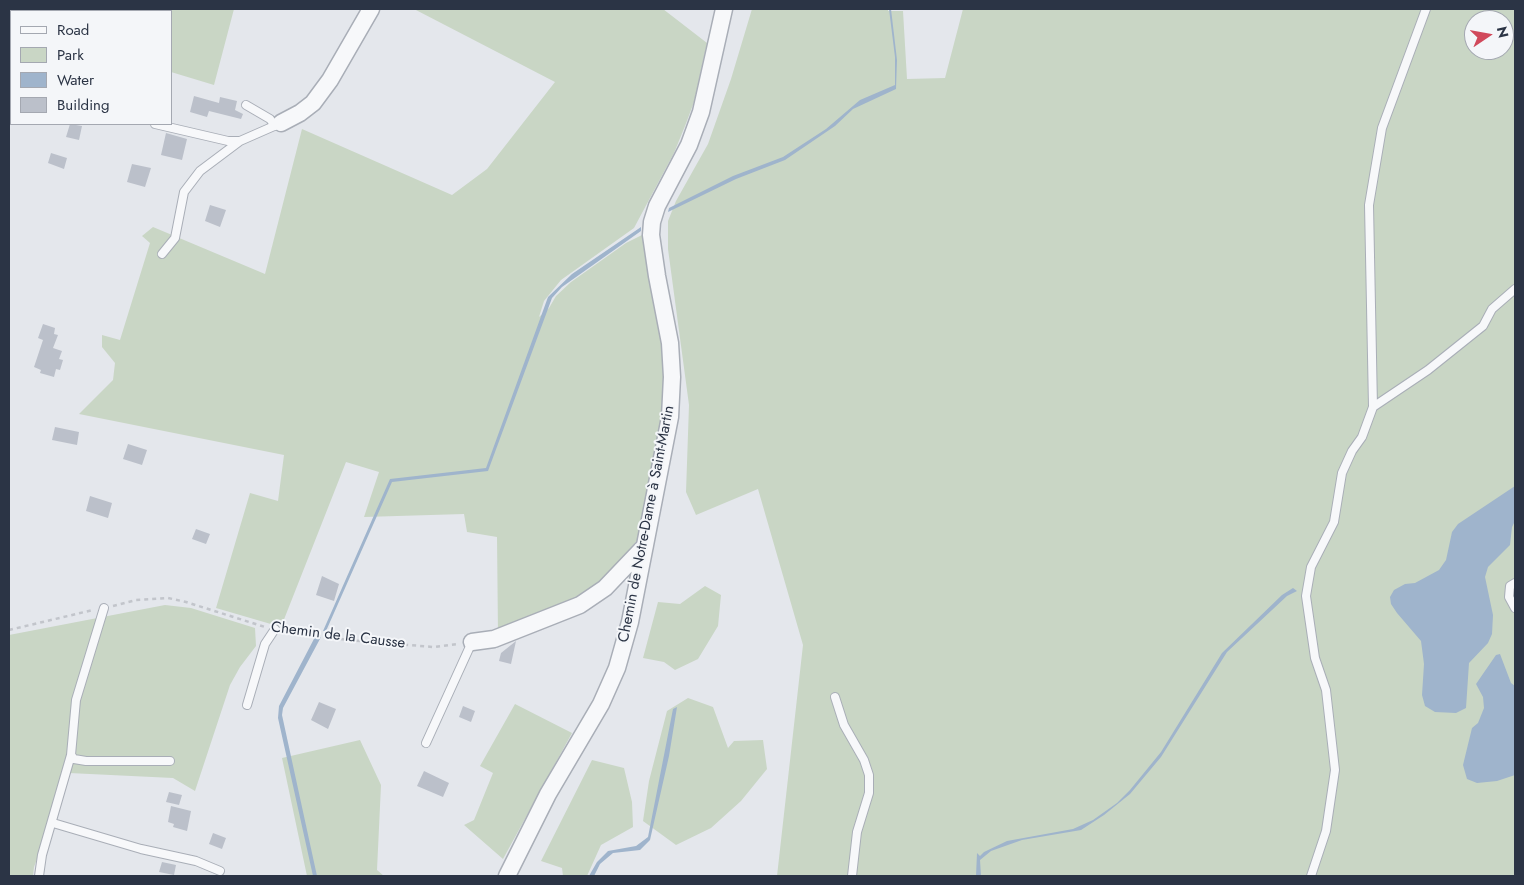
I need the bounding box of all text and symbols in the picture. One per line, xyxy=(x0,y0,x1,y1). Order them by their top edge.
legend xyxy=(10,10,172,125)
north arrow xyxy=(1464,10,1514,60)
text: Road xyxy=(57,19,89,41)
text: N xyxy=(1492,25,1514,40)
text: Park xyxy=(57,44,84,66)
text: Water xyxy=(57,69,94,91)
text: Building xyxy=(57,94,109,116)
street label: Chemin de Notre-Dame à Saint-Martin xyxy=(615,404,679,644)
street label: Chemin de la Causse xyxy=(270,619,406,653)

